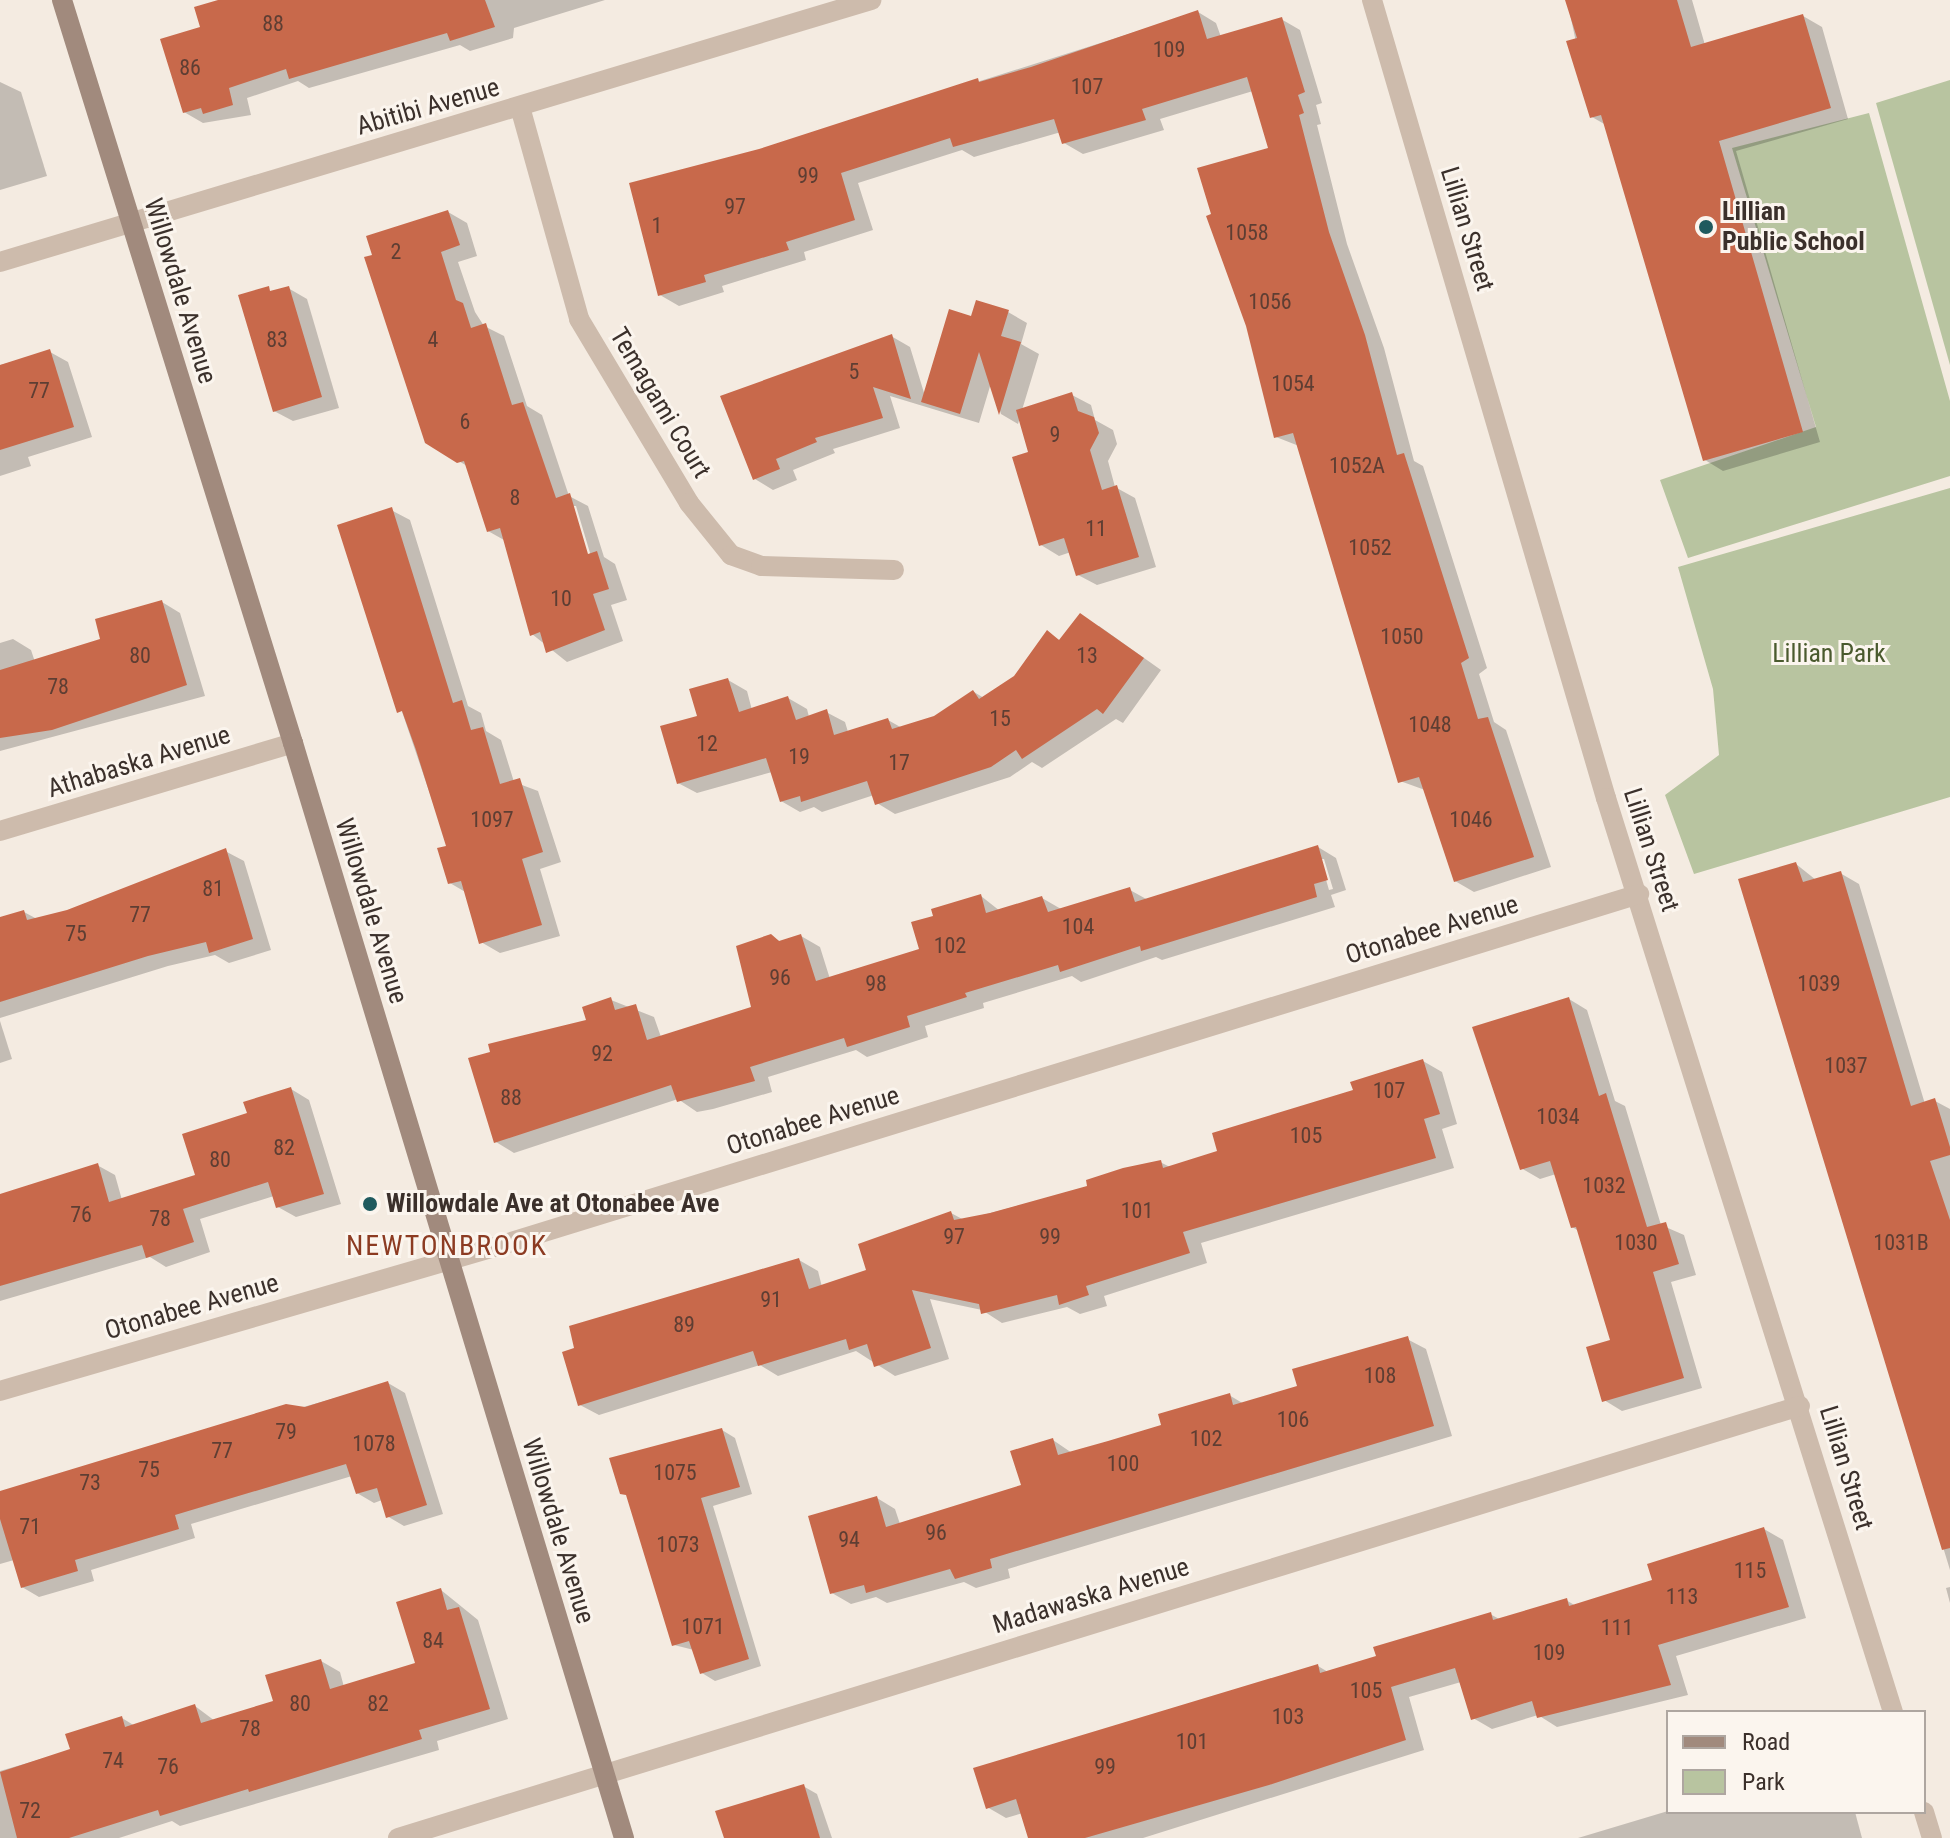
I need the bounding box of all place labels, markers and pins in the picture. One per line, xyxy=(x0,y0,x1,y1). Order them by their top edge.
place label: Lillian Public School xyxy=(1722,196,1865,258)
marker: Lillian Public School xyxy=(1697,218,1715,236)
place label: Willowdale Ave at Otonabee Ave xyxy=(386,1188,720,1220)
marker: Willowdale Ave at Otonabee Ave xyxy=(361,1195,379,1213)

